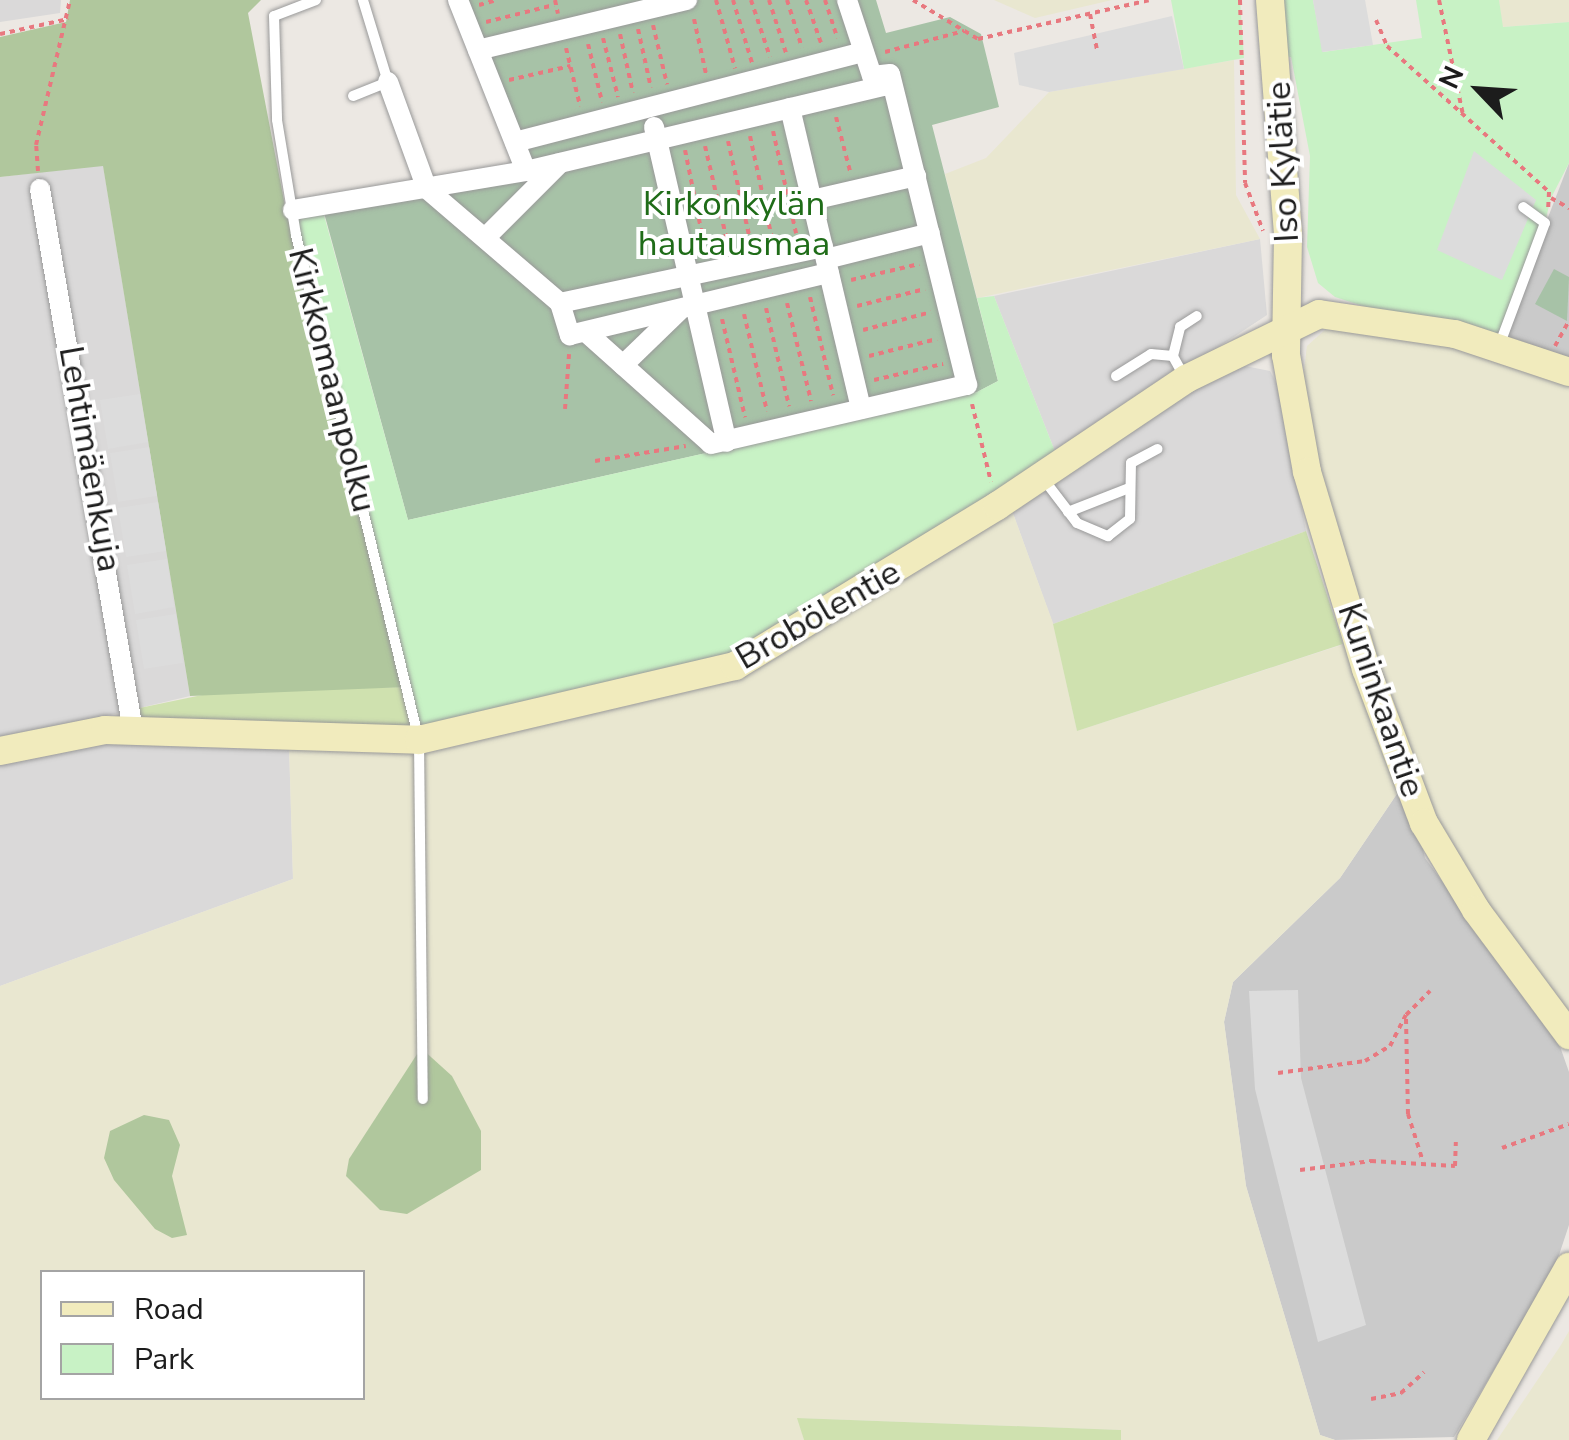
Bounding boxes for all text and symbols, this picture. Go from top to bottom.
north arrow [1429,40,1529,140]
text: N [1430,60,1473,95]
street label: Iso Kylätie [1258,80,1308,244]
park label: Kirkonkylän hautausmaa [638,183,830,265]
street label: Kirkkomaanpolku [279,244,385,516]
street label: Lehtimäenkuja [49,343,131,575]
street label: Brobölentie [728,551,908,679]
street label: Kuninkaantie [1328,598,1434,802]
legend [40,1270,365,1400]
text: Road [134,1289,204,1330]
text: Park [134,1339,194,1380]

